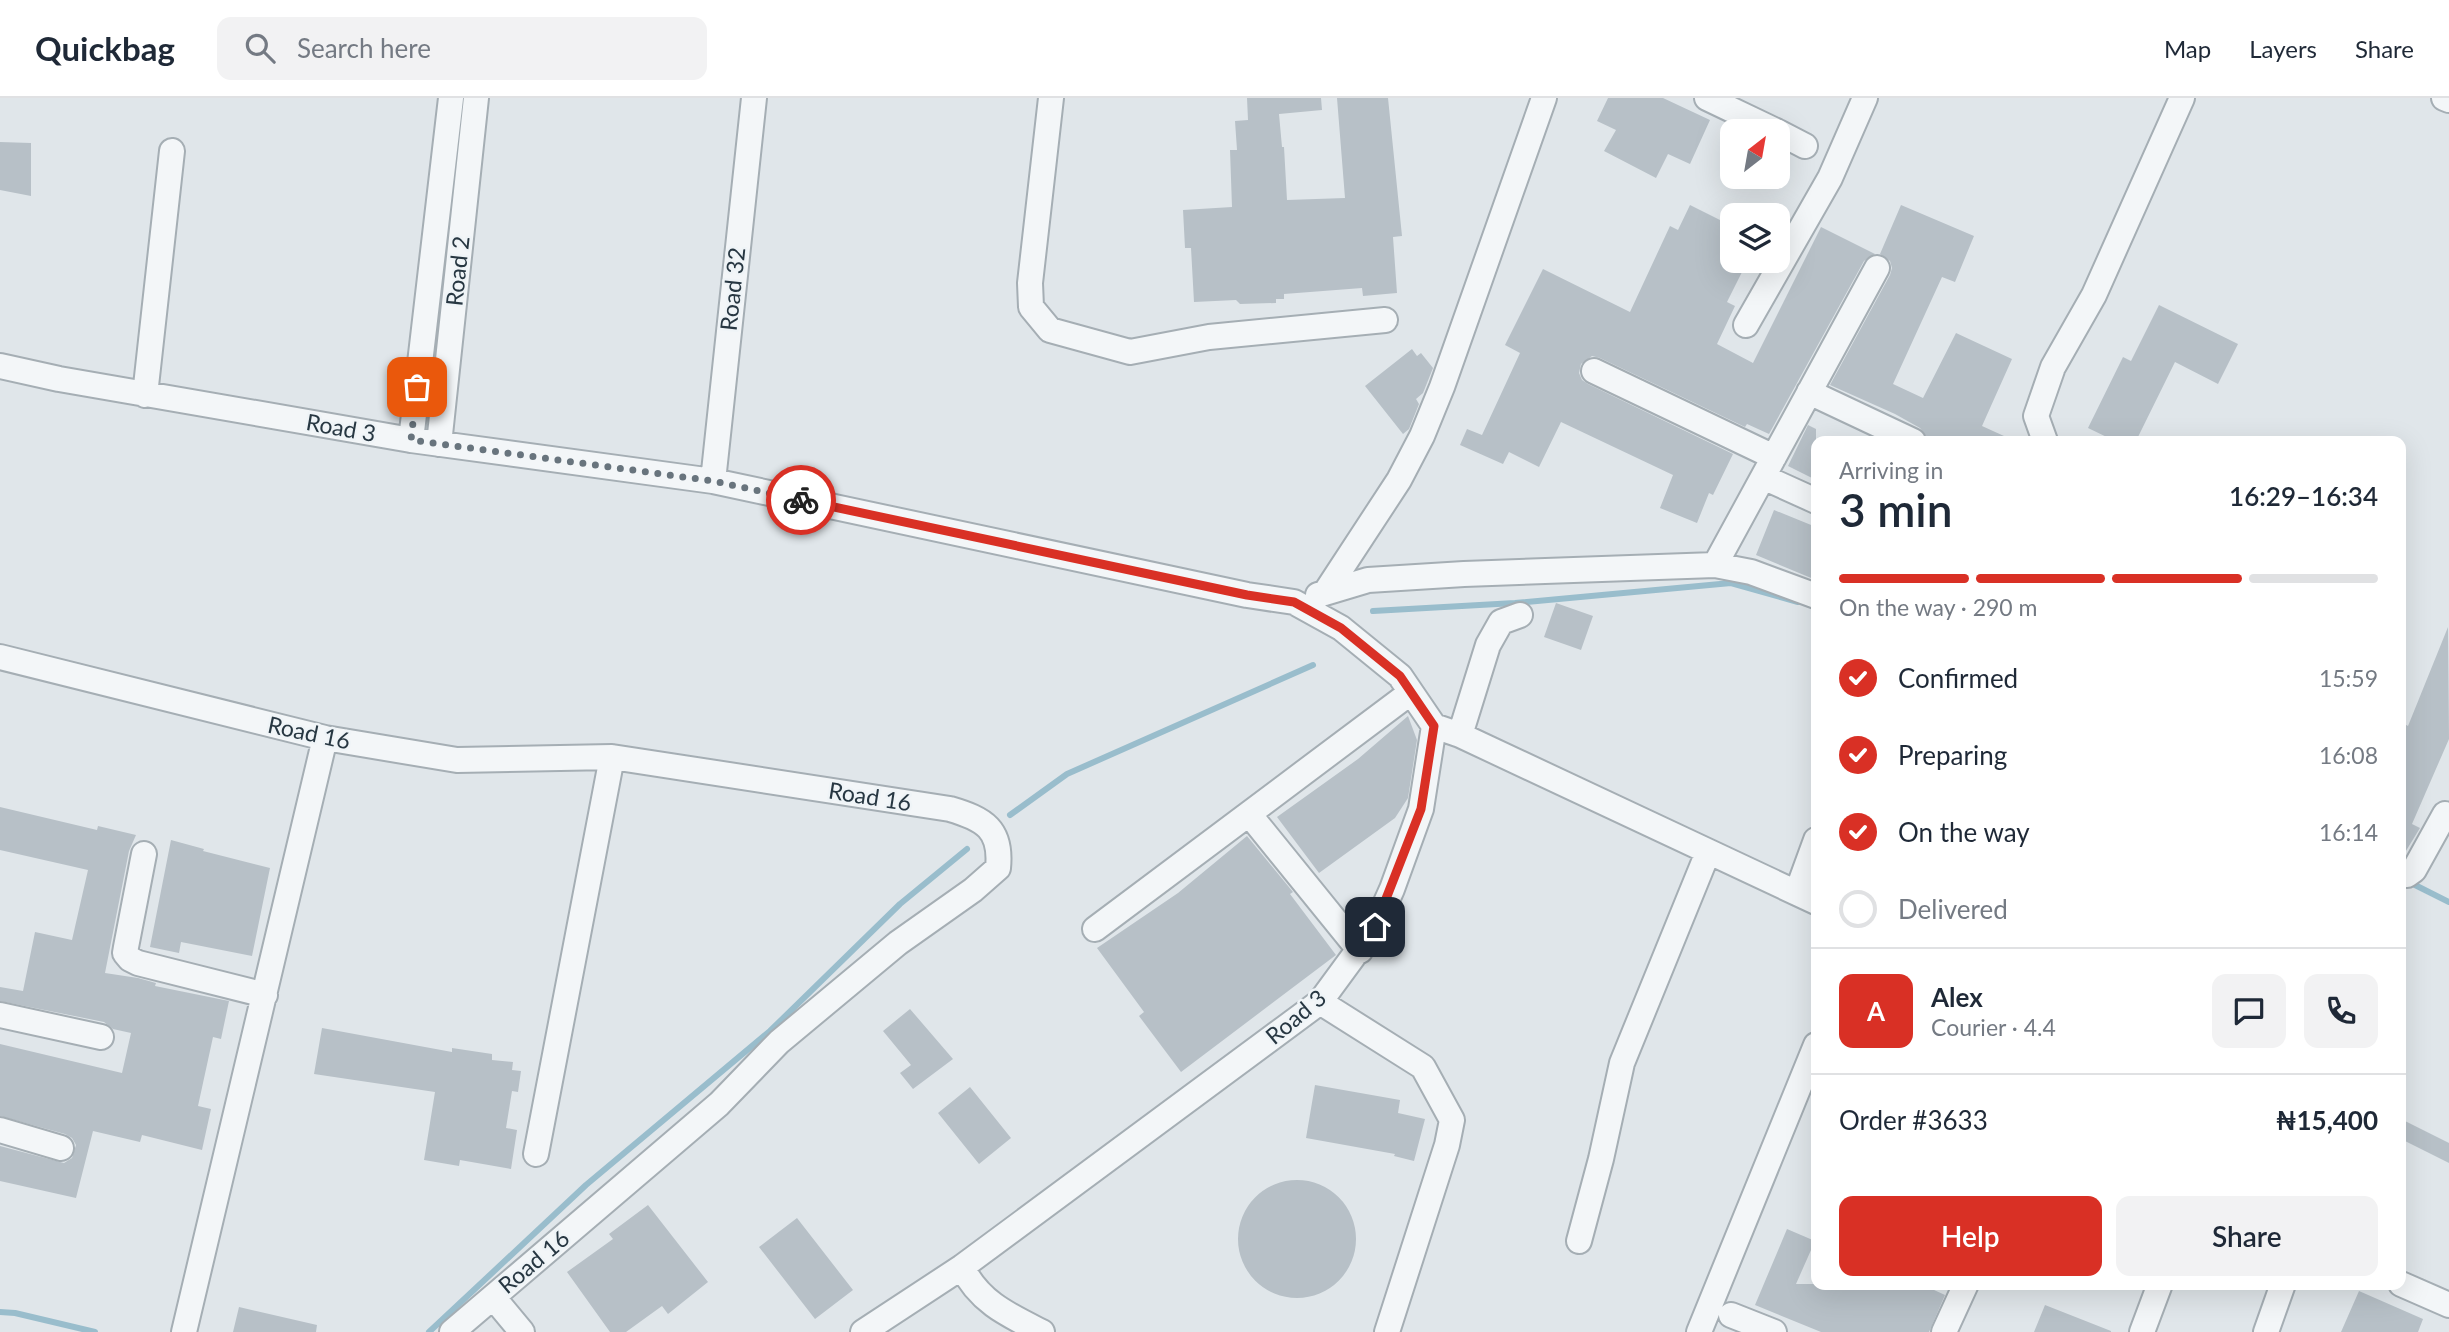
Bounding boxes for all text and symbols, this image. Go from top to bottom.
search box [217,17,707,80]
text: Quickbag [35,28,175,68]
icon: search [241,29,279,67]
text: Search here [297,32,431,64]
text: Map [2164,34,2211,63]
text: Layers [2249,34,2317,63]
text: Share [2355,34,2414,63]
north arrow [1720,119,1790,189]
map controls [1720,119,1790,273]
button: layers [1720,203,1790,273]
street label: Road 2 [439,234,475,307]
street label: Road 32 [714,246,750,332]
pin [387,357,447,417]
icon: bag [398,368,436,406]
street label: Road 3 [304,407,378,447]
text: Arriving in [1839,456,1943,484]
courier [766,465,836,535]
text: 16:29–16:34 [2229,480,2378,512]
icon: bike [782,481,820,519]
text: 3 min [1839,482,1953,537]
text: On the way · 290 m [1839,593,2038,621]
icon: check [1839,659,1877,697]
text: Confirmed [1898,662,2018,694]
text: 15:59 [2319,664,2378,692]
street label: Road 16 [265,710,353,754]
icon: check [1839,736,1877,774]
text: Preparing [1898,739,2007,771]
text: 16:08 [2319,741,2378,769]
street label: Road 16 [827,776,914,816]
icon: check [1839,813,1877,851]
text: On the way [1898,816,2030,848]
text: 16:14 [2319,818,2378,846]
text: Delivered [1898,893,2008,925]
pin [1345,897,1405,957]
icon: home [1356,908,1394,946]
button: chat [2212,974,2286,1048]
button: phone [2304,974,2378,1048]
text: Alex [1931,981,1983,1013]
street label: Road 3 [1259,983,1331,1050]
text: A [1867,995,1885,1027]
text: Courier · 4.4 [1931,1013,2056,1041]
text: Order #3633 [1839,1104,1988,1136]
text: ₦15,400 [2276,1104,2378,1136]
button: Help [1839,1196,2102,1276]
button: Share [2116,1196,2378,1276]
street label: Road 16 [492,1224,574,1299]

